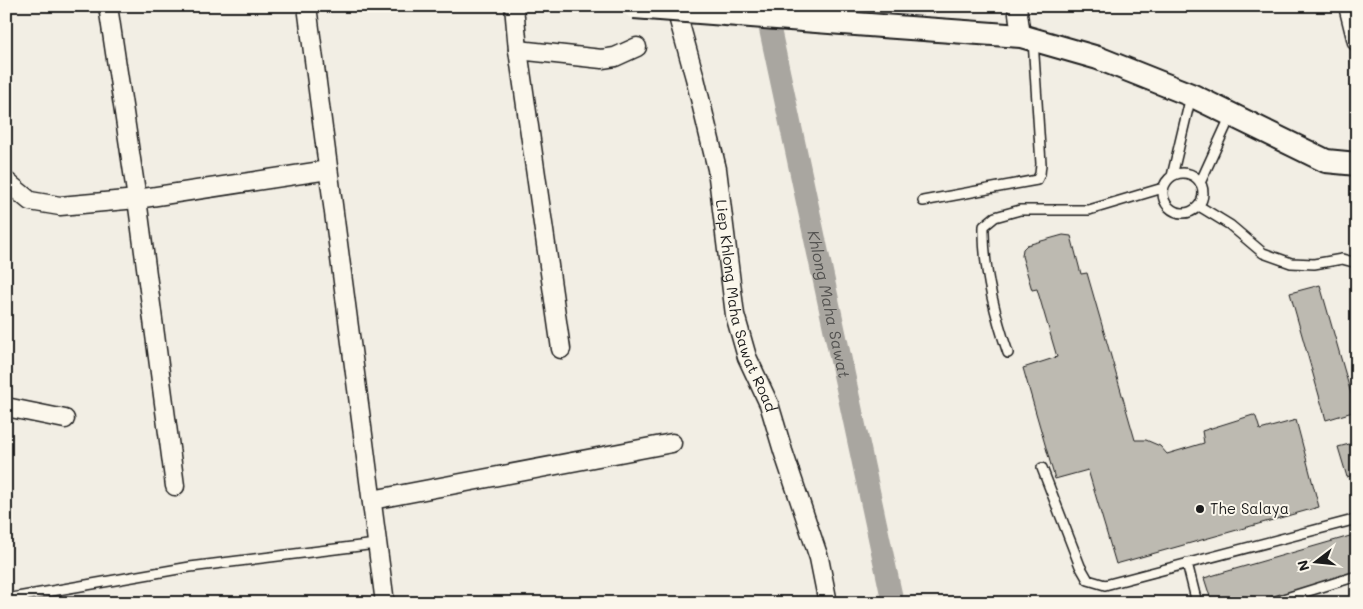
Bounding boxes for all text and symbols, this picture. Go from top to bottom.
street label: Liep Khlong Maha Sawat Road [712,198,782,414]
water label: Khlong Maha Sawat [803,228,856,380]
place label: The Salaya [1210,498,1289,518]
marker: The Salaya [1194,503,1206,515]
north arrow [1290,536,1340,586]
text: N [1292,558,1314,573]

